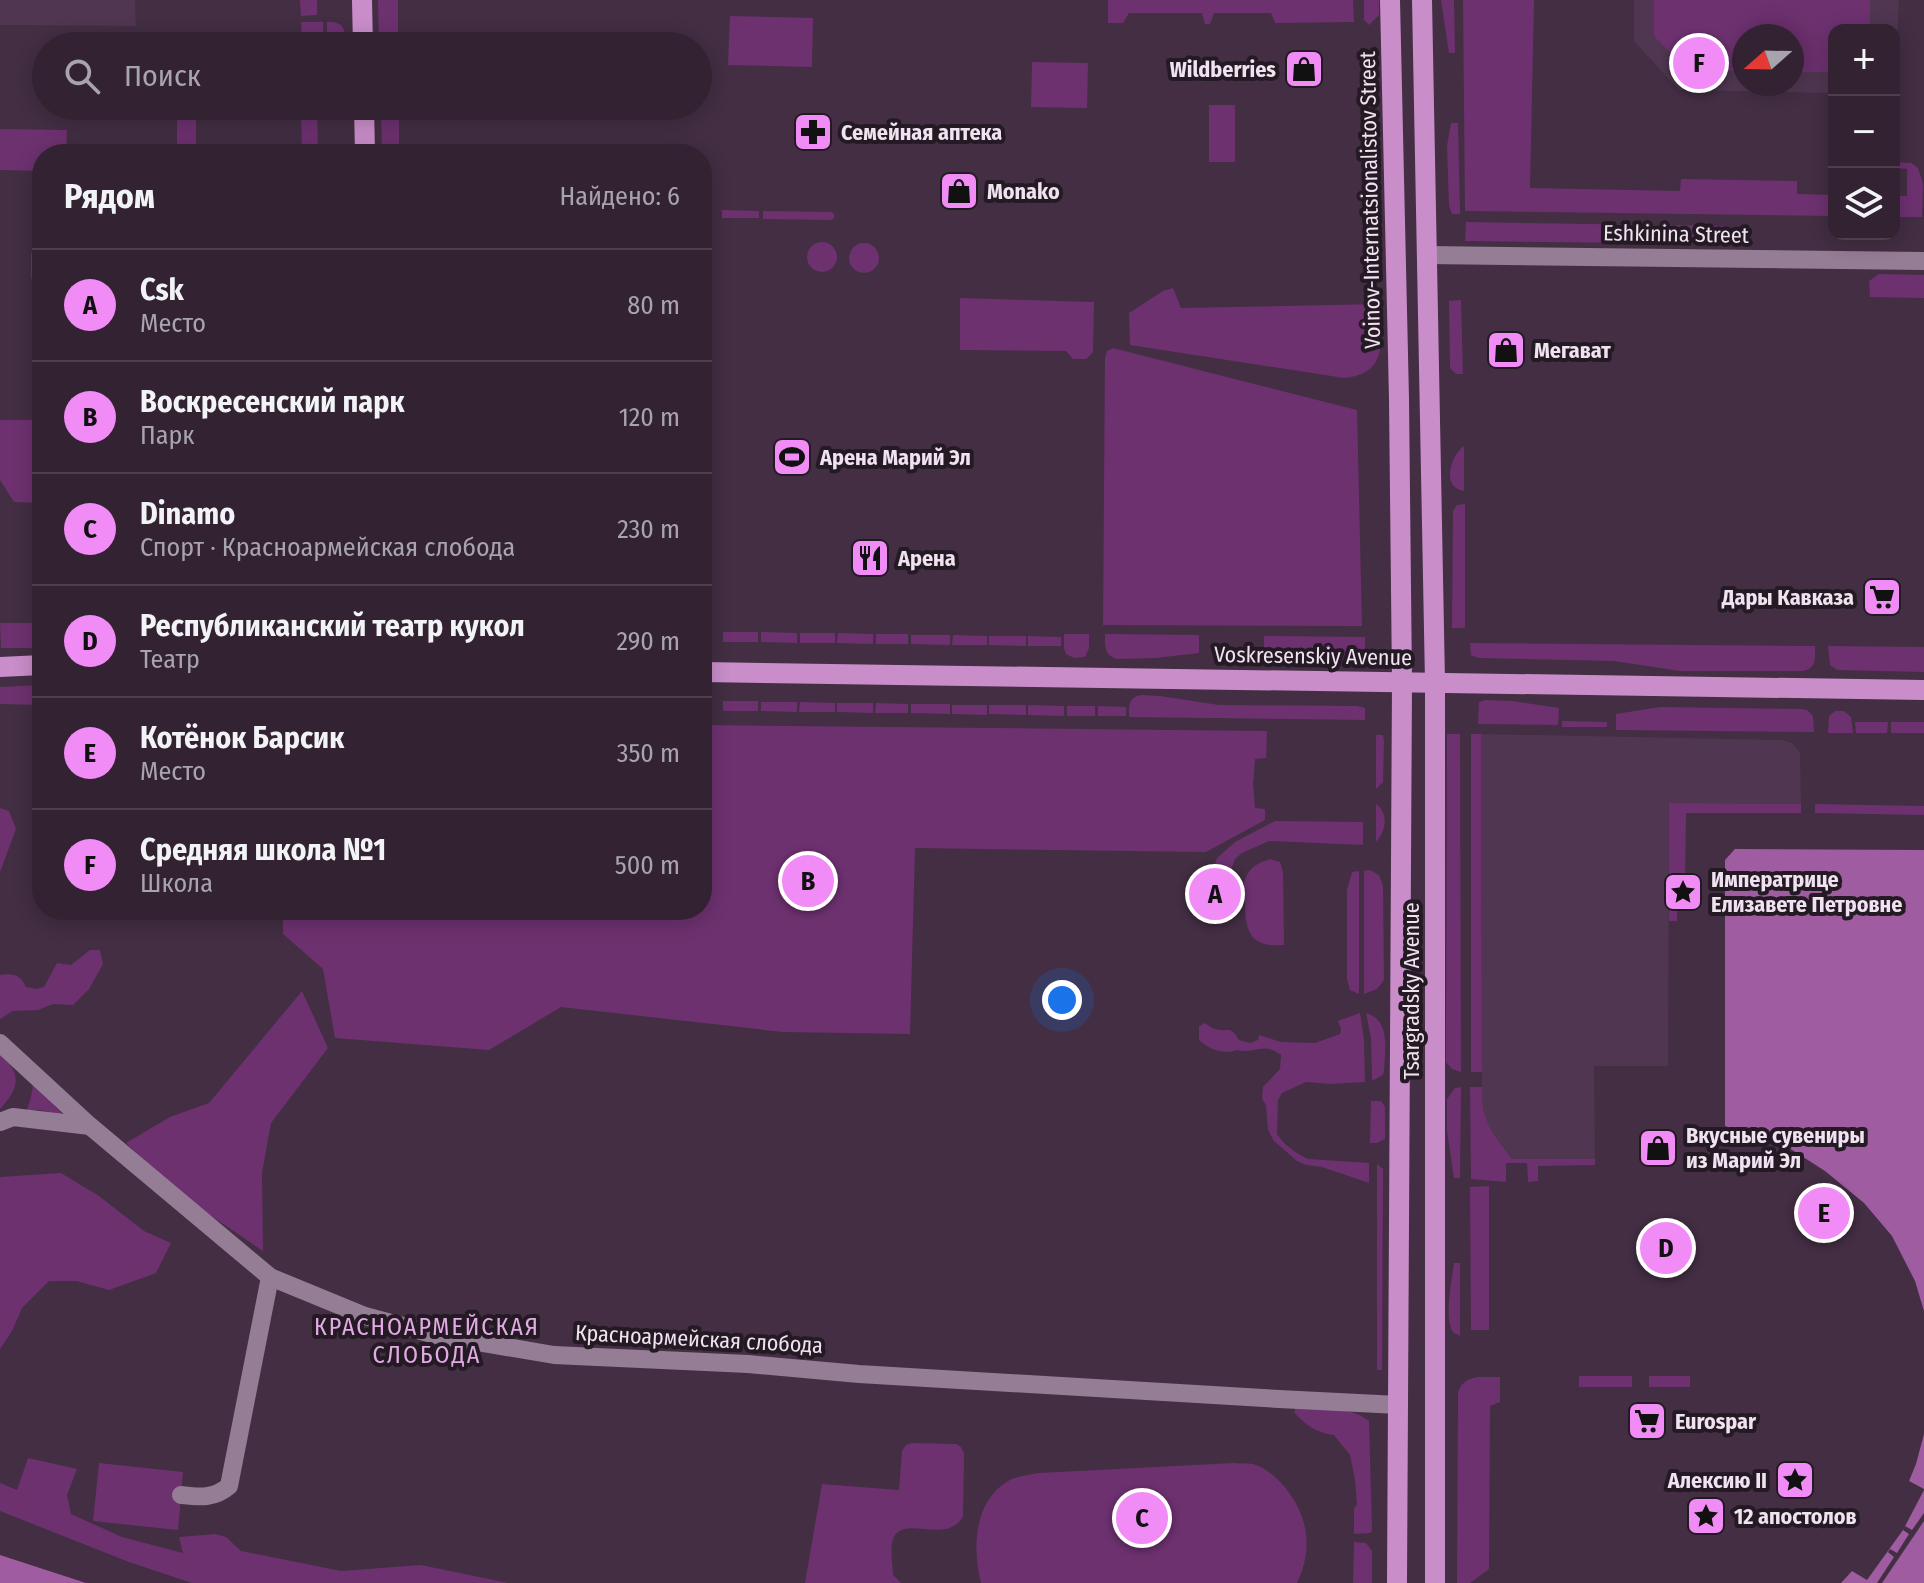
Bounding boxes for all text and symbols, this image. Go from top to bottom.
north arrow [1732,24,1804,96]
map controls [1828,24,1900,240]
button: + [1828,24,1900,96]
search box [32,32,712,120]
pin: F [1673,33,1725,93]
shop icon: Wildberries [1283,48,1325,90]
street label: Voinov-Internatsionalistov Street [1354,50,1386,349]
icon: search [60,54,104,98]
place label: Wildberries [1170,56,1276,83]
text: Поиск [124,58,201,94]
button: − [1828,96,1900,168]
pharmacy icon: Семейная аптека [792,111,834,153]
place label: Семейная аптека [841,119,1002,146]
button: layers [1828,168,1900,240]
shop icon: Monako [938,170,980,212]
text: Рядом [64,176,155,217]
place label: Monako [987,178,1060,205]
text: Найдено: 6 [560,181,680,212]
street label: Eshkinina Street [1603,219,1750,249]
text: Csk [140,272,184,308]
text: A [83,290,97,321]
text: 80 m [627,290,680,321]
text: Место [140,308,206,339]
shop icon: Мегават [1485,329,1527,371]
place label: Мегават [1534,337,1611,364]
text: Воскресенский парк [140,384,405,420]
text: B [83,402,97,433]
text: 120 m [619,402,680,433]
text: Парк [140,420,194,451]
sports icon: Арена Марий Эл [771,436,813,478]
place label: Арена Марий Эл [819,444,971,471]
text: Dinamo [140,496,235,532]
text: C [83,514,97,545]
text: 230 m [617,514,680,545]
text: Спорт · Красноармейская слобода [140,532,515,563]
restaurant icon: Арена [849,537,891,579]
place label: Арена [897,545,956,572]
supermarket icon: Дары Кавказа [1861,576,1903,618]
place label: Дары Кавказа [1721,584,1854,611]
text: Республиканский театр кукол [140,608,525,644]
text: D [82,626,98,657]
text: 290 m [616,626,680,657]
street label: Voskresenskiy Avenue [1214,641,1412,671]
text: Театр [140,644,200,675]
text: Котёнок Барсик [140,720,344,756]
text: E [84,738,96,769]
text: 350 m [617,738,680,769]
text: Место [140,756,206,787]
text: Средняя школа №1 [140,832,386,868]
text: F [84,850,96,881]
text: 500 m [615,850,680,881]
pin: B [782,851,834,911]
pin: A [1189,864,1241,924]
place label: Императрице Елизавете Петровне [1711,866,1902,918]
text: Школа [140,868,213,899]
place icon: Императрице Елизавете Петровне [1662,871,1704,913]
street label: Tsargradsky Avenue [1398,902,1425,1080]
your location [1042,980,1082,1020]
place label: Вкусные сувениры из Марий Эл [1686,1122,1865,1174]
shop icon: Вкусные сувениры из Марий Эл [1637,1127,1679,1169]
pin: E [1798,1183,1850,1243]
pin: D [1640,1218,1692,1278]
district label: КРАСНОАРМЕЙСКАЯ СЛОБОДА [314,1313,540,1369]
street label: Красноармейская слобода [574,1319,824,1359]
supermarket icon: Eurospar [1626,1400,1668,1442]
place label: Eurospar [1675,1408,1757,1435]
place icon: Алексию II [1774,1459,1816,1501]
place label: Алексию II [1667,1467,1767,1494]
pin: C [1116,1488,1168,1548]
place icon: 12 апостолов [1685,1495,1727,1537]
place label: 12 апостолов [1734,1503,1857,1530]

